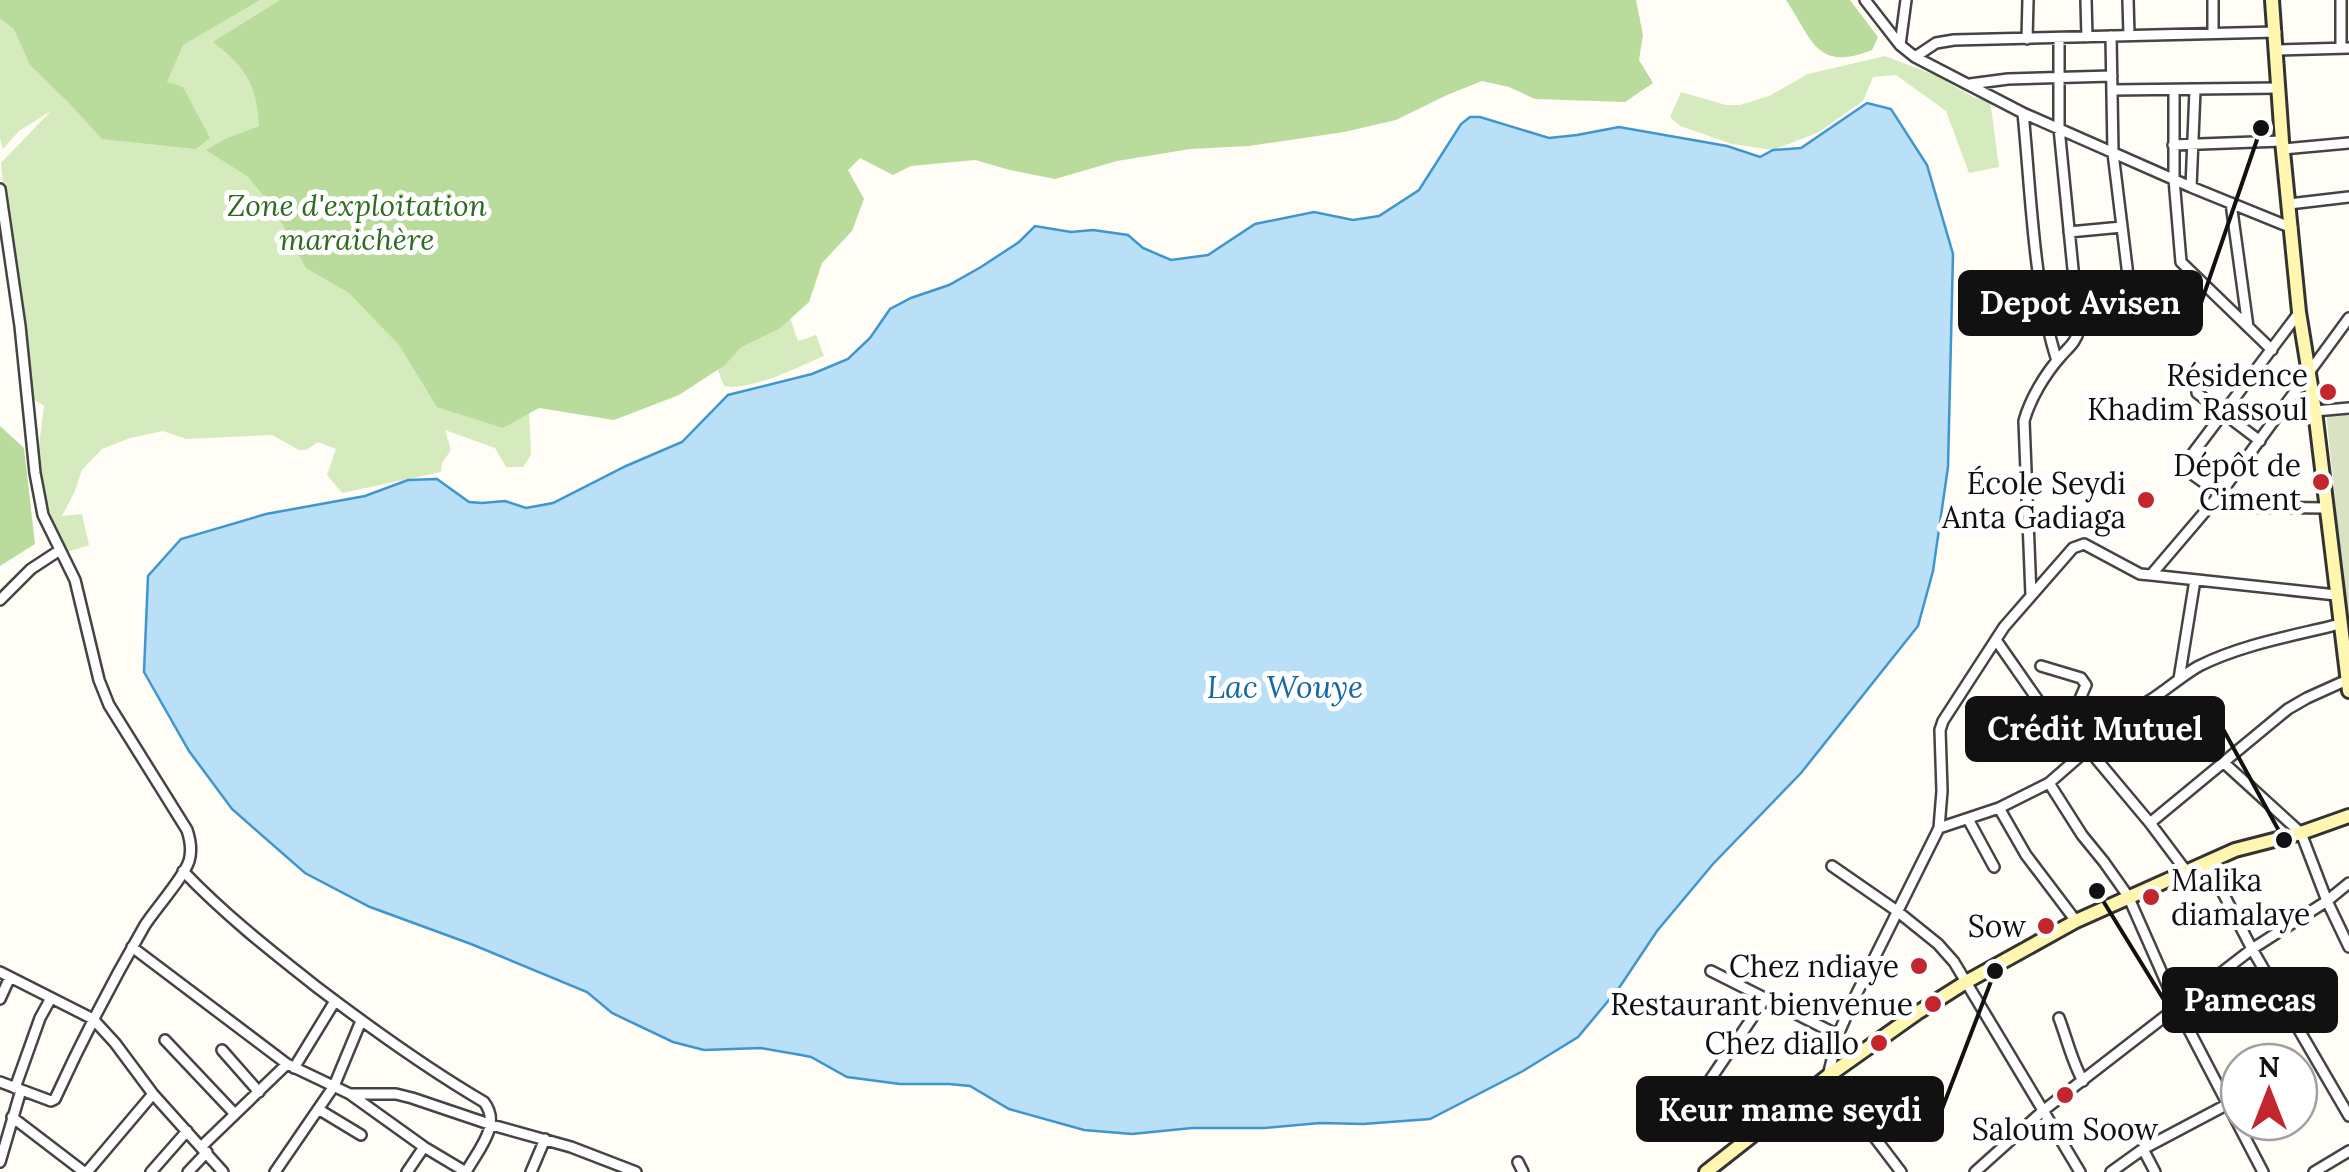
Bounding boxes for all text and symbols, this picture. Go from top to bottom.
park label: Zone d'exploitation maraichère [227,186,488,258]
callout: Depot Avisen [1960,272,2201,334]
text: Depot Avisen [1979,282,2181,323]
place label: Résidence Khadim Rassoul [2087,356,2308,428]
marker: Résidence Khadim Rassoul [2317,381,2339,403]
place label: Dépôt de Ciment [2173,446,2301,518]
place label: École Seydi Anta Gadiaga [1941,464,2126,537]
marker: Dépôt de Ciment [2310,471,2332,493]
marker: École Seydi Anta Gadiaga [2135,489,2157,511]
water label: Lac Wouye [1207,666,1363,707]
callout: Crédit Mutuel [1967,698,2223,760]
text: Crédit Mutuel [1987,708,2203,749]
place label: Malika diamalaye [2171,861,2310,934]
marker: Malika diamalaye [2140,886,2162,908]
place label: Sow [1968,907,2026,945]
marker: Sow [2035,915,2057,937]
place label: Chez ndiaye [1729,947,1899,986]
marker: Chez ndiaye [1908,955,1930,977]
callout: Pamecas [2164,969,2336,1031]
text: Pamecas [2184,979,2316,1020]
place label: Restaurant bienvenue [1610,985,1913,1023]
marker: Restaurant bienvenue [1922,993,1944,1015]
place label: Chez diallo [1705,1024,1859,1062]
marker: Chez diallo [1868,1032,1890,1054]
north arrow [2219,1042,2319,1142]
text: N [2258,1049,2280,1085]
callout: Keur mame seydi [1638,1078,1942,1140]
marker: Saloum Soow [2054,1084,2076,1106]
text: Keur mame seydi [1658,1089,1922,1130]
place label: Saloum Soow [1972,1110,2158,1148]

